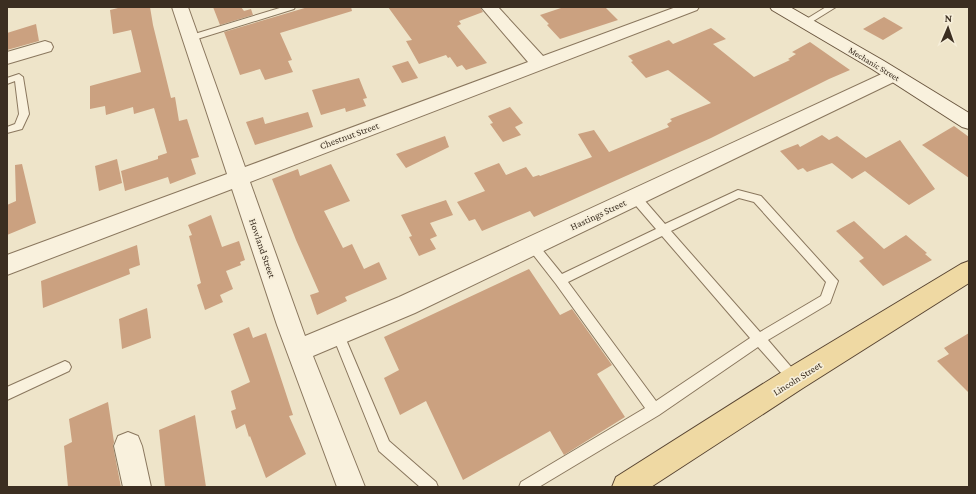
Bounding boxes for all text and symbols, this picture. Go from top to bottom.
north arrow [928,8,968,48]
text: N [944,12,953,24]
street label: Mechanic Street [847,45,902,84]
street label: Chestnut Street [318,119,381,151]
street label: Hastings Street [568,196,629,232]
street label: Howland Street [247,217,278,280]
street label: Lincoln Street [771,359,824,398]

